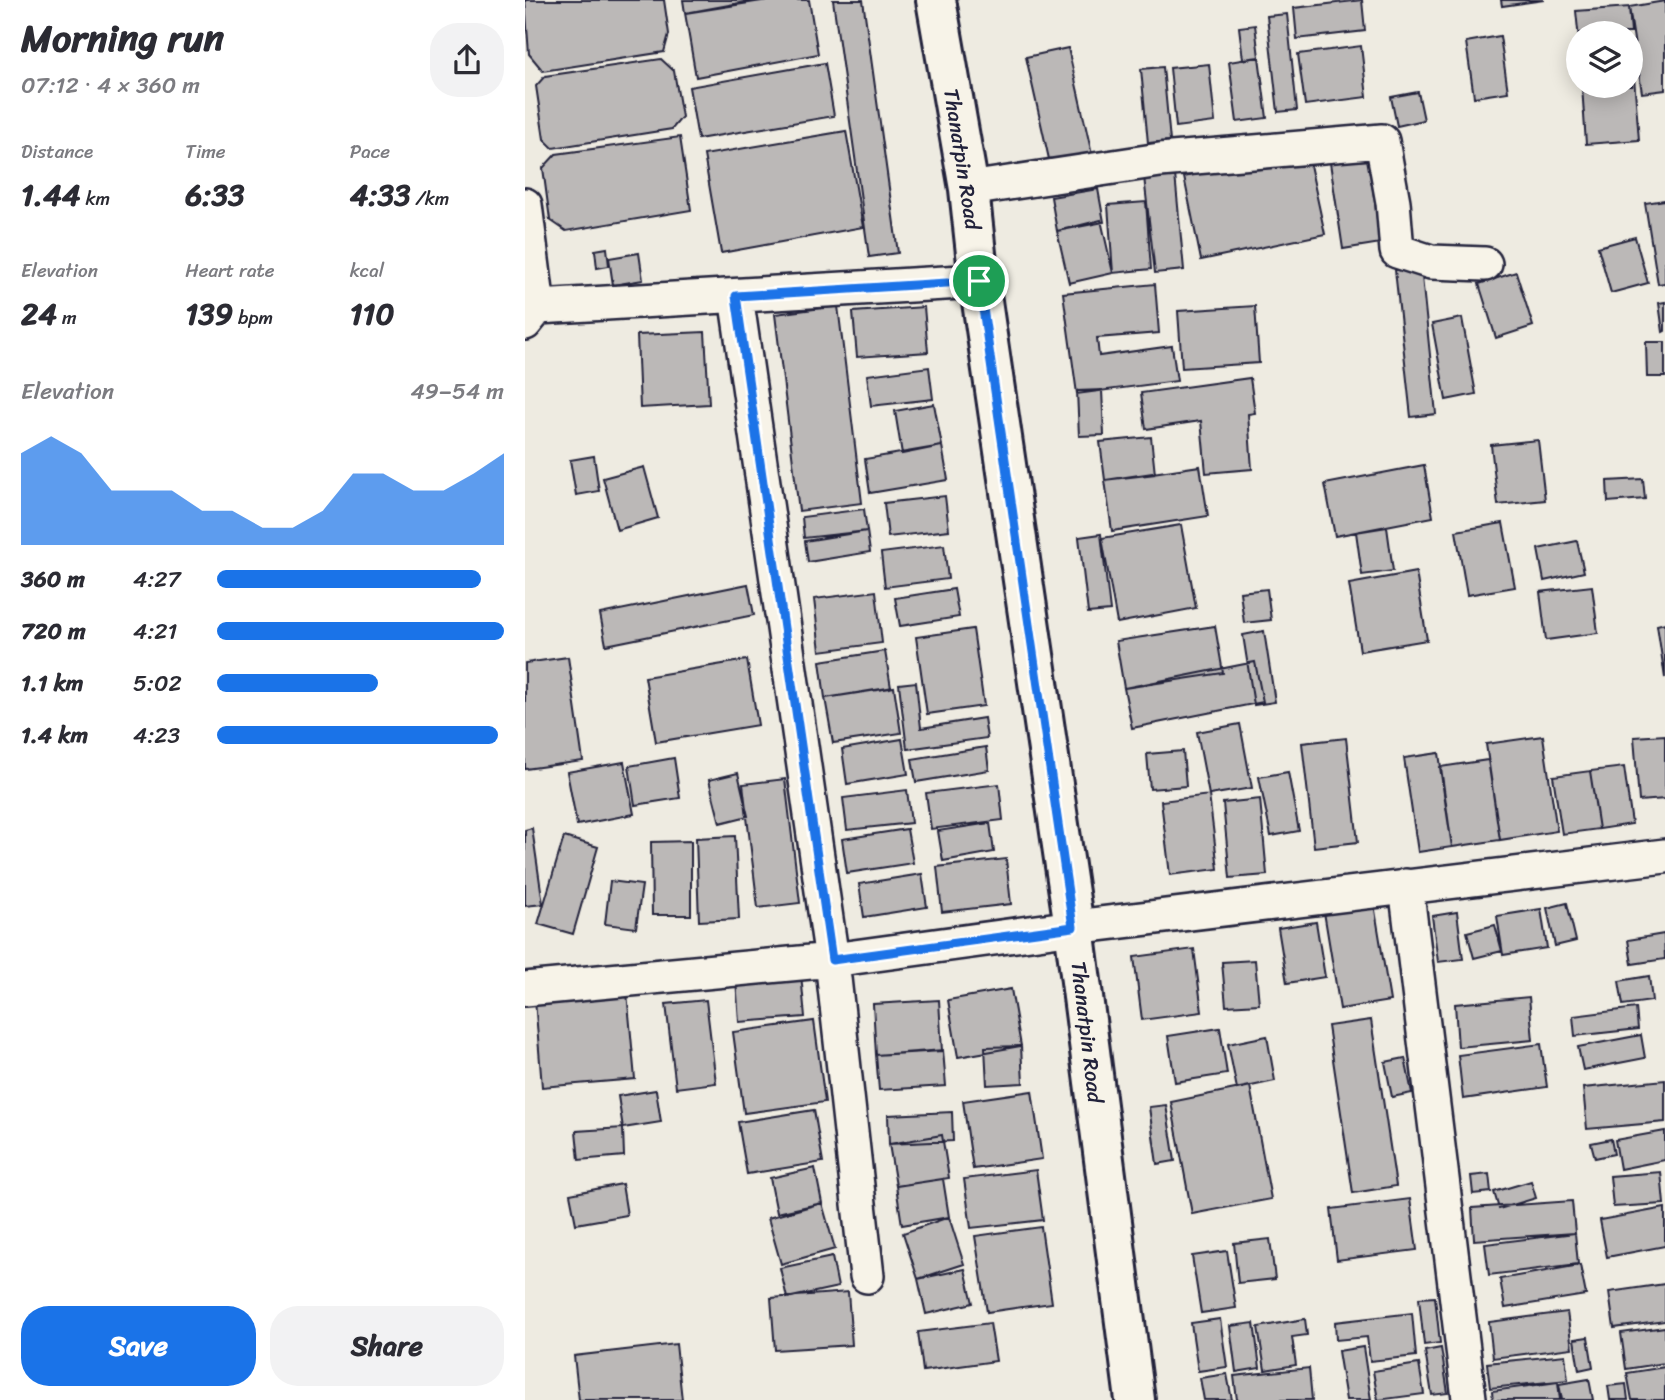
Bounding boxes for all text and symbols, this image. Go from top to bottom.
text: Morning run [21,5,224,72]
map controls [1566,21,1643,98]
button: layers [1566,21,1643,98]
button: share [430,23,504,97]
text: 07:12 · 4 × 360 m [21,65,200,106]
street label: Thanatpin Road [932,86,992,234]
text: Distance [21,135,93,168]
text: Time [185,135,226,168]
text: Pace [350,135,390,168]
text: 1.44 [21,168,80,222]
text: 6:33 [185,168,244,222]
text: 4:33 [350,168,410,222]
text: km [80,182,110,215]
text: /km [410,182,449,215]
pin [949,251,1009,311]
text: Elevation [21,254,98,287]
text: Heart rate [185,254,275,287]
text: kcal [350,254,384,287]
icon: arrive [960,262,998,300]
text: 24 [21,287,57,341]
text: 139 [185,287,233,341]
text: 110 [350,287,394,341]
text: m [57,301,77,334]
text: bpm [233,301,273,334]
text: Elevation [21,371,114,412]
text: 49–54 m [410,371,504,412]
text: 360 m [21,559,85,600]
text: 4:27 [133,559,181,600]
text: 720 m [21,611,86,652]
text: 4:21 [133,611,177,652]
text: 1.1 km [21,663,84,704]
text: 5:02 [133,663,182,704]
text: 1.4 km [21,715,88,756]
text: 4:23 [133,715,180,756]
street label: Thanatpin Road [1059,959,1115,1107]
button: Save [21,1306,256,1386]
button: Share [270,1306,504,1386]

